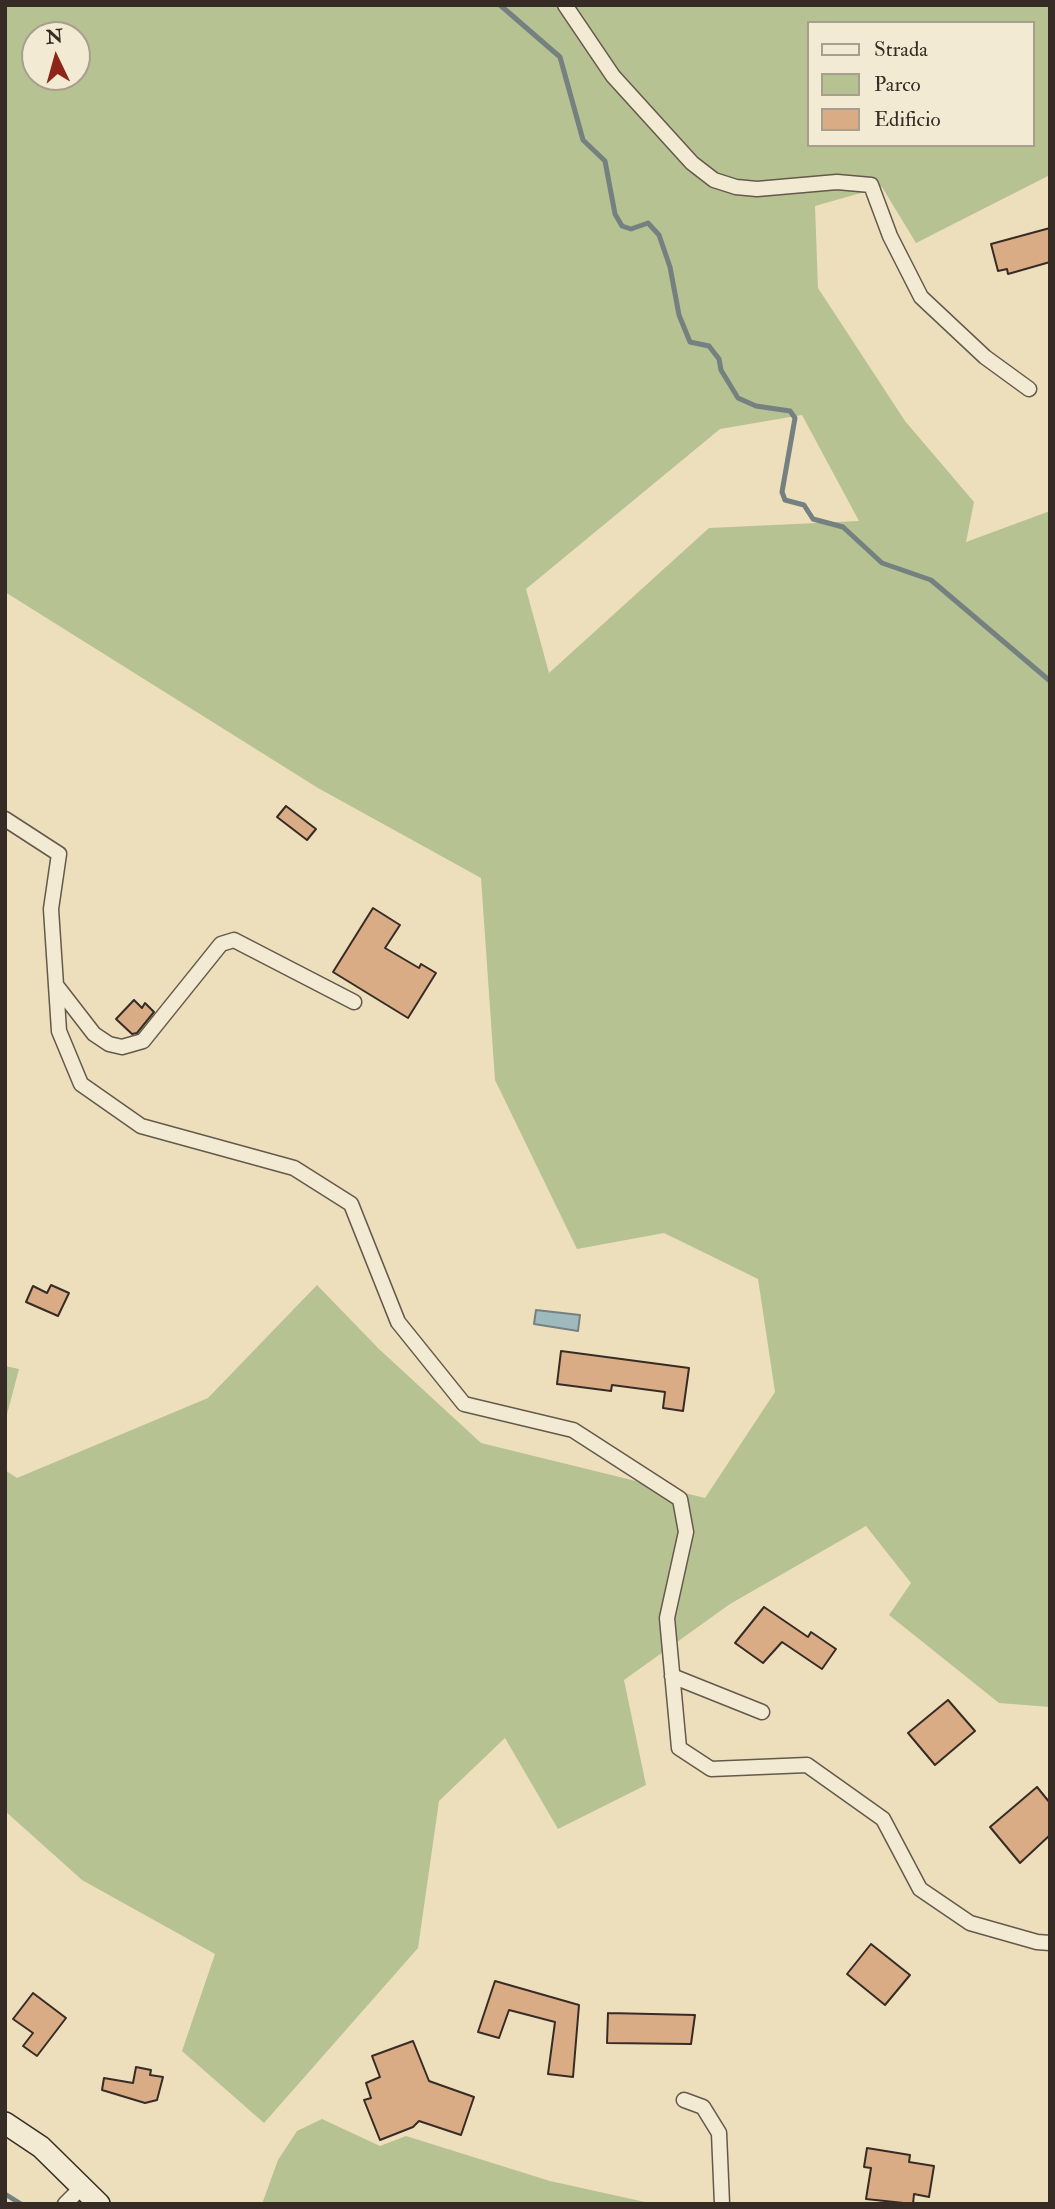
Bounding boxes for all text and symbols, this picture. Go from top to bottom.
north arrow [21,21,91,91]
legend [806,21,1034,147]
text: N [45,24,64,50]
text: Strada [874,36,928,63]
text: Parco [874,71,921,98]
text: Edificio [874,106,941,133]

